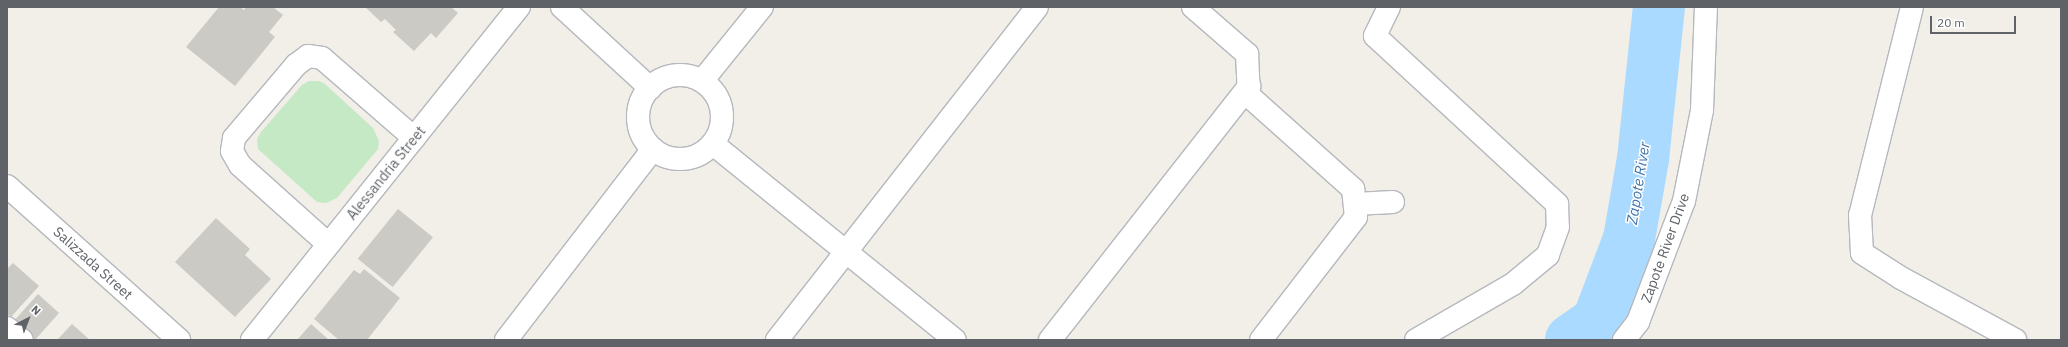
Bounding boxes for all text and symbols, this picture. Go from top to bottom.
scale bar [1932,8,2018,34]
text: 20 m [1937,15,1965,30]
street label: Alessandria Street [343,123,429,223]
water label: Zapote River [1623,141,1653,225]
street label: Zapote River Drive [1637,191,1693,305]
street label: Salizzada Street [50,223,136,303]
north arrow [8,299,48,339]
text: N [28,302,44,318]

